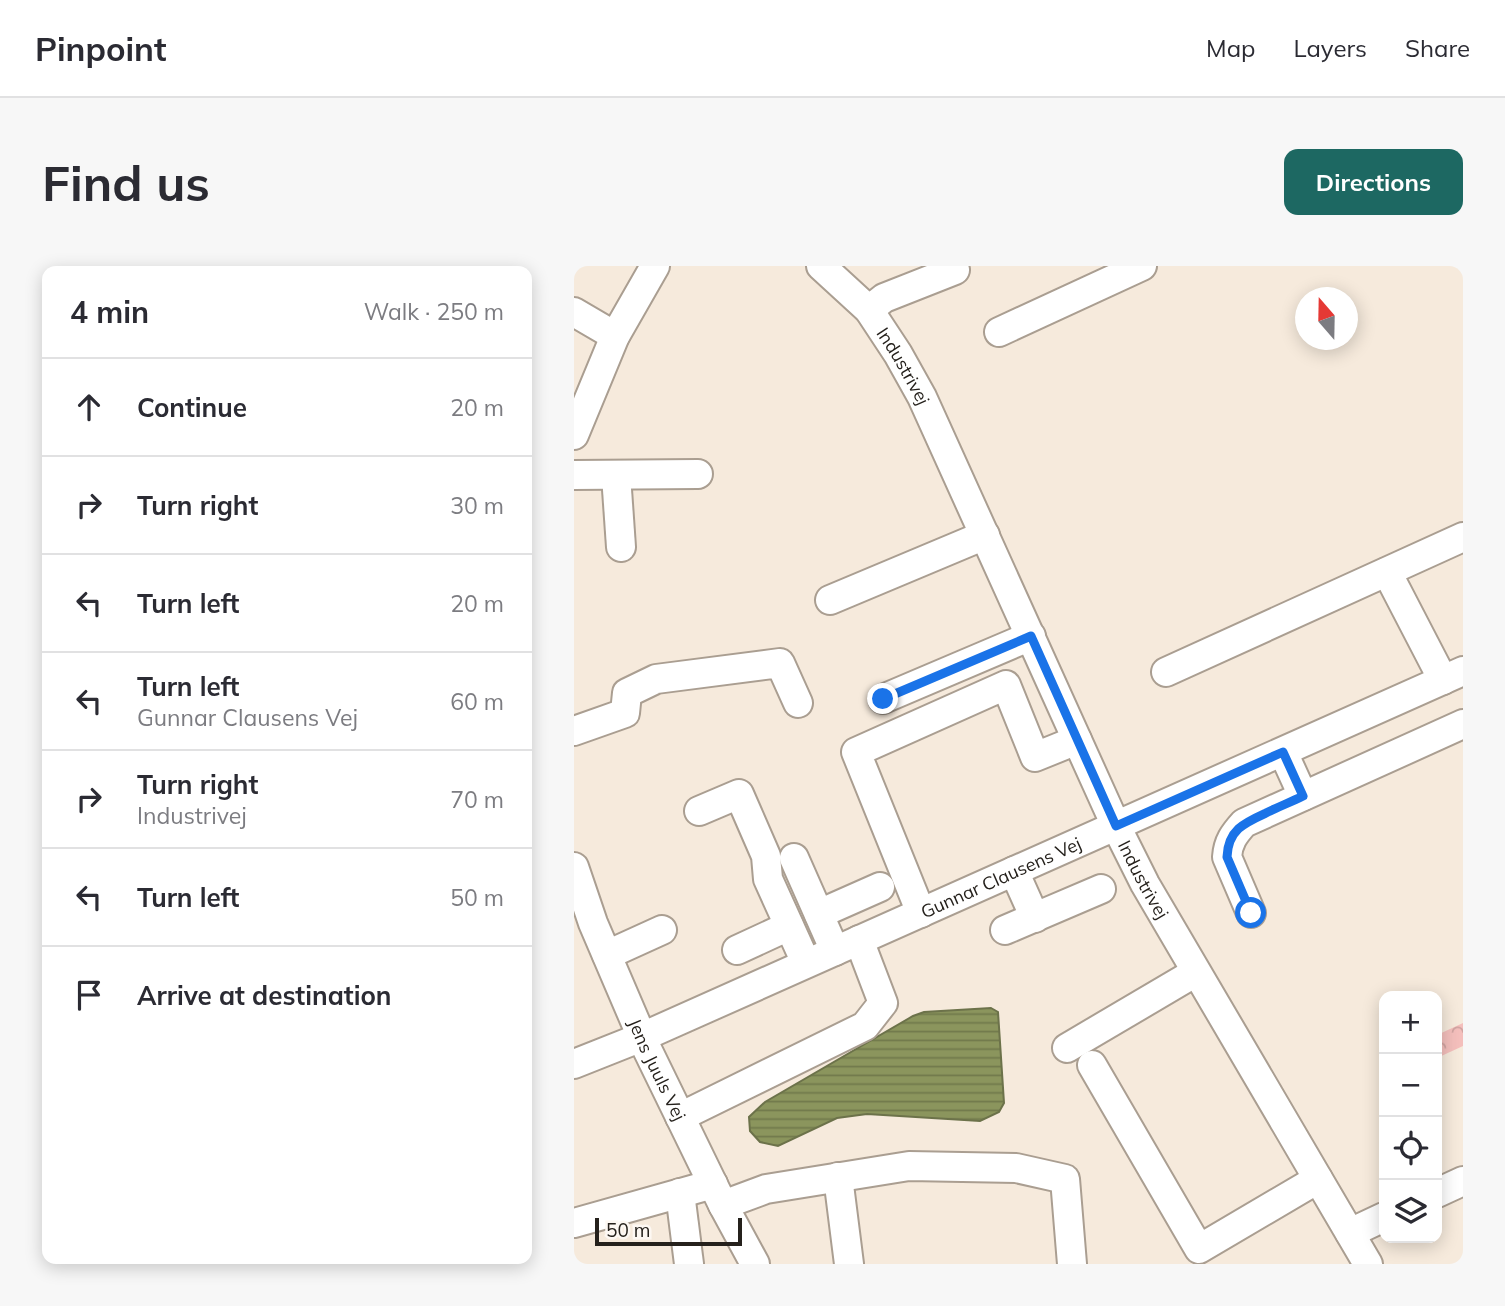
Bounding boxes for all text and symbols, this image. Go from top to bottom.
text: Pinpoint [35,28,167,69]
text: Map [1206,33,1255,63]
text: Layers [1293,33,1367,63]
text: Share [1405,33,1470,63]
button: Directions [1284,149,1463,215]
text: Find us [42,152,210,213]
north arrow [1295,287,1358,350]
text: 4 min [70,293,149,331]
text: Walk · 250 m [364,297,504,326]
street label: Industrivej [872,323,935,408]
icon: ahead [70,388,108,426]
text: Continue [137,391,247,424]
text: 20 m [450,393,504,422]
icon: right [70,486,108,524]
text: Turn right [137,489,258,522]
text: 30 m [450,491,504,520]
icon: left [70,584,108,622]
text: Turn left [137,587,239,620]
text: 20 m [450,589,504,618]
text: Turn left [137,670,239,703]
icon: left [70,682,108,720]
route end [867,683,898,714]
text: 60 m [450,687,504,716]
text: Gunnar Clausens Vej [137,703,358,732]
text: Turn right [137,768,258,801]
icon: right [70,780,108,818]
text: 70 m [450,785,504,814]
text: Industrivej [137,801,247,830]
street label: Gunnar Clausens Vej [917,831,1085,923]
street label: Industrivej [1113,836,1174,923]
icon: left [70,878,108,916]
text: Turn left [137,881,239,914]
text: 50 m [450,883,504,912]
route start [1235,897,1266,928]
icon: arrive [70,976,108,1014]
text: Arrive at destination [137,979,392,1012]
map controls [1379,991,1442,1243]
button: + [1379,991,1442,1054]
street label: Jens Juuls Vej [624,1015,691,1124]
button: − [1379,1054,1442,1117]
button: locate [1379,1117,1442,1180]
button: layers [1379,1180,1442,1243]
scale bar [595,1215,742,1247]
text: 50 m [606,1218,650,1242]

